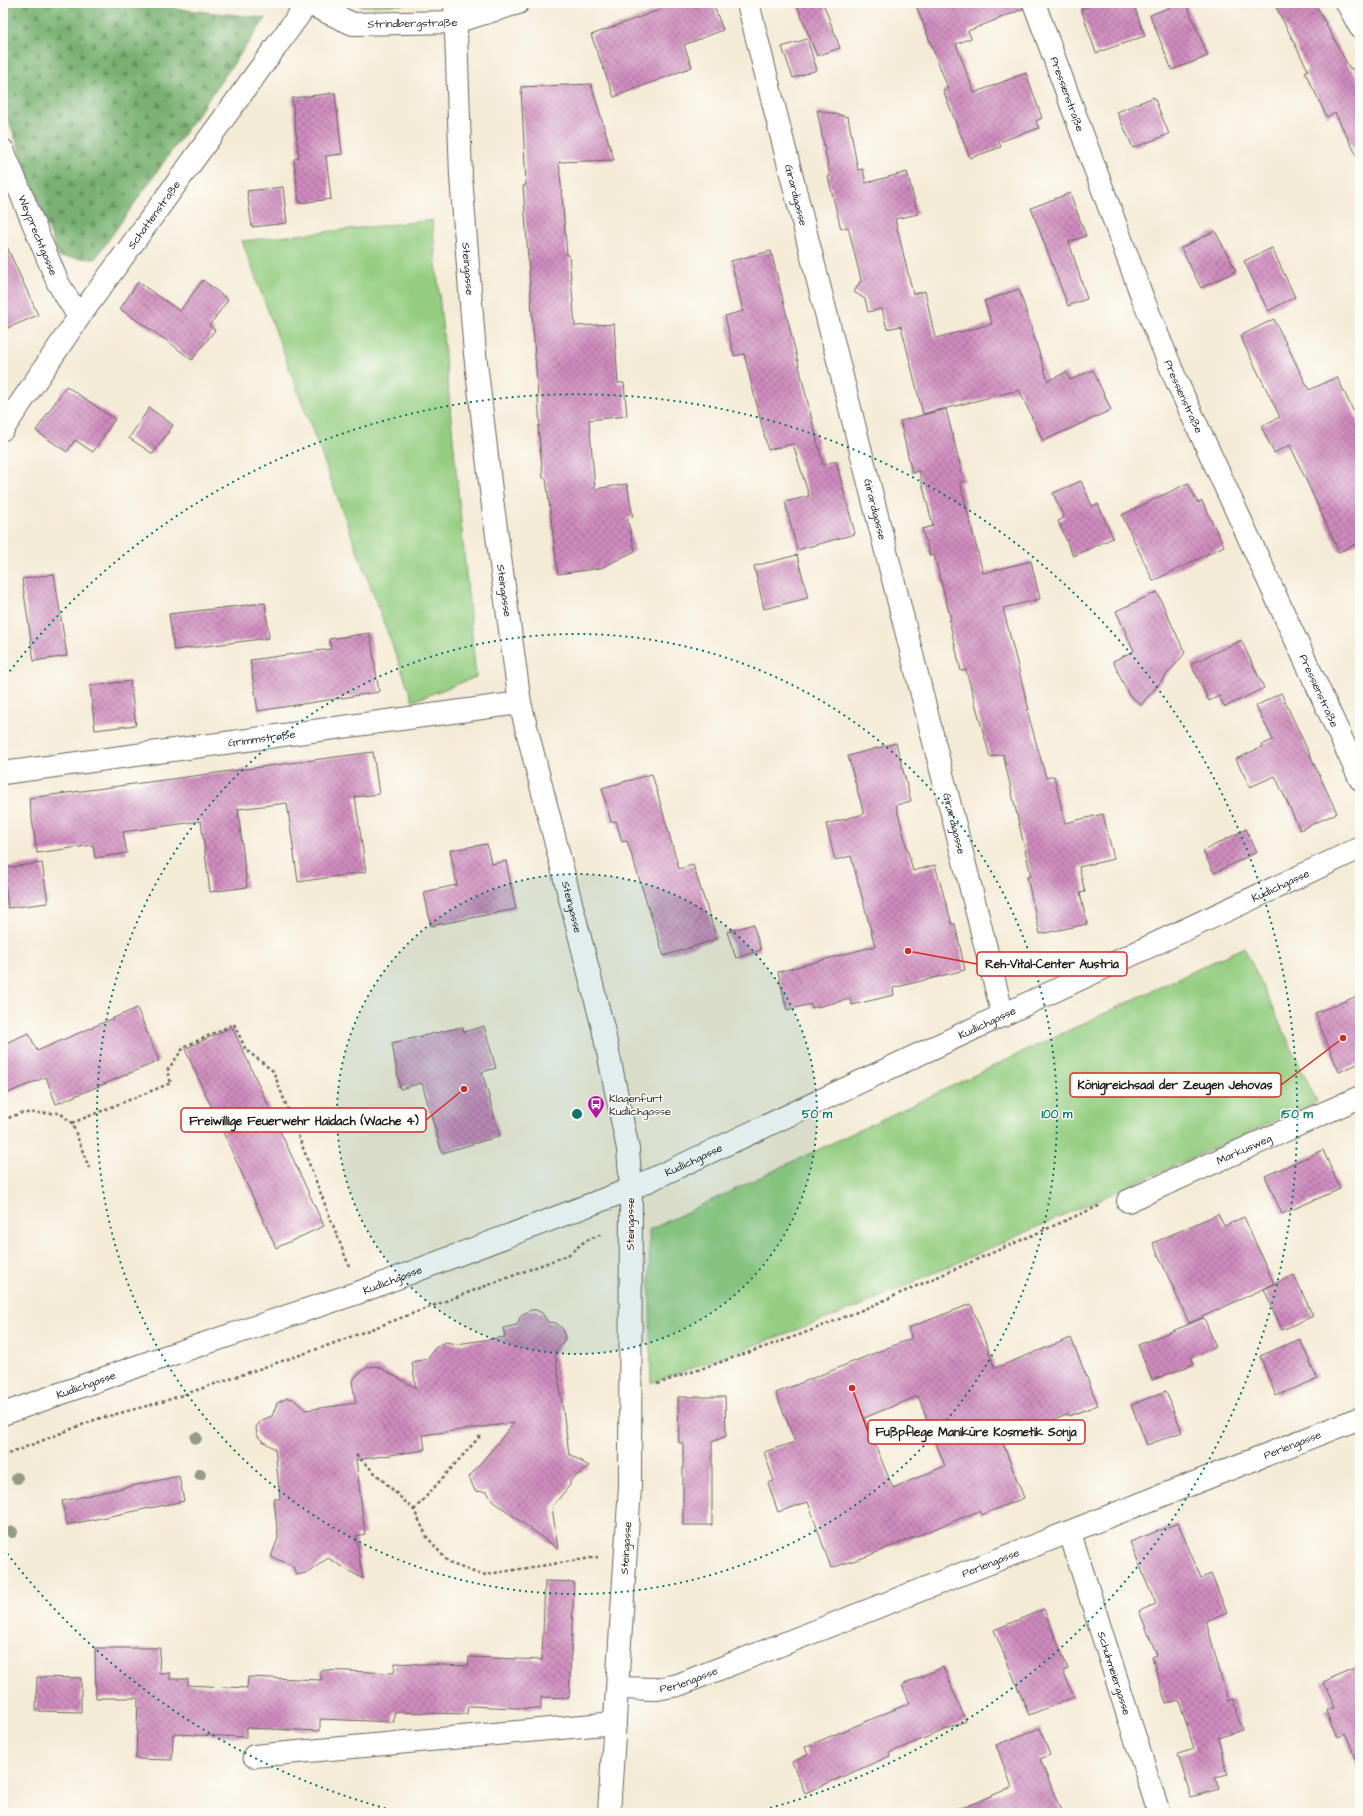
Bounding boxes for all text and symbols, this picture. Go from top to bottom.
street label: Strindbergstraße [367,14,457,31]
street label: Pressienstraße [1047,55,1088,134]
street label: Girardigasse [781,163,811,227]
street label: Schattenstraße [124,177,183,252]
street label: Weyprechtgasse [15,193,61,278]
street label: Steingasse [459,242,478,296]
street label: Pressienstraße [1161,358,1207,435]
street label: Girardigasse [861,477,890,541]
street label: Steingasse [494,563,516,618]
street label: Pressienstraße [1296,652,1343,730]
street label: Grimmstraße [227,726,296,750]
street label: Girardigasse [940,791,969,856]
street label: Kudlichgasse [1249,865,1312,905]
street label: Steingasse [558,879,586,934]
callout: Reh-Vital-Center Austria [977,952,1127,976]
text: Reh-Vital-Center Austria [985,956,1120,973]
street label: Kudlichgasse [956,1003,1018,1043]
callout: Königreichsaal der Zeugen Jehovas [1070,1073,1281,1097]
text: Königreichsaal der Zeugen Jehovas [1078,1077,1272,1096]
place label: Klagenfurt Kudlichgasse [609,1091,671,1120]
bus stop icon: Klagenfurt Kudlichgasse [586,1094,606,1119]
text: 50 m [802,1106,833,1123]
text: 100 m [1042,1106,1073,1123]
text: 150 m [1281,1106,1314,1123]
centre of rings [570,1107,584,1121]
callout: Freiwillige Feuerwehr Haidach (Wache 4) [181,1108,426,1132]
text: Freiwillige Feuerwehr Haidach (Wache 4) [189,1113,419,1132]
street label: Markusweg [1214,1130,1275,1168]
street label: Kudlichgasse [662,1140,725,1180]
street label: Steingasse [623,1198,639,1250]
street label: Kudlichgasse [361,1262,424,1298]
street label: Kudlichgasse [54,1367,118,1402]
callout: Fußpflege Maniküre Kosmetik Sonja [868,1420,1085,1444]
text: Fußpflege Maniküre Kosmetik Sonja [875,1424,1078,1443]
street label: Perlengasse [1261,1427,1323,1463]
street label: Steingasse [617,1521,636,1575]
street label: Perlengasse [960,1545,1021,1581]
street label: Schuhmeiergasse [1094,1629,1135,1717]
street label: Perlengasse [658,1663,720,1696]

